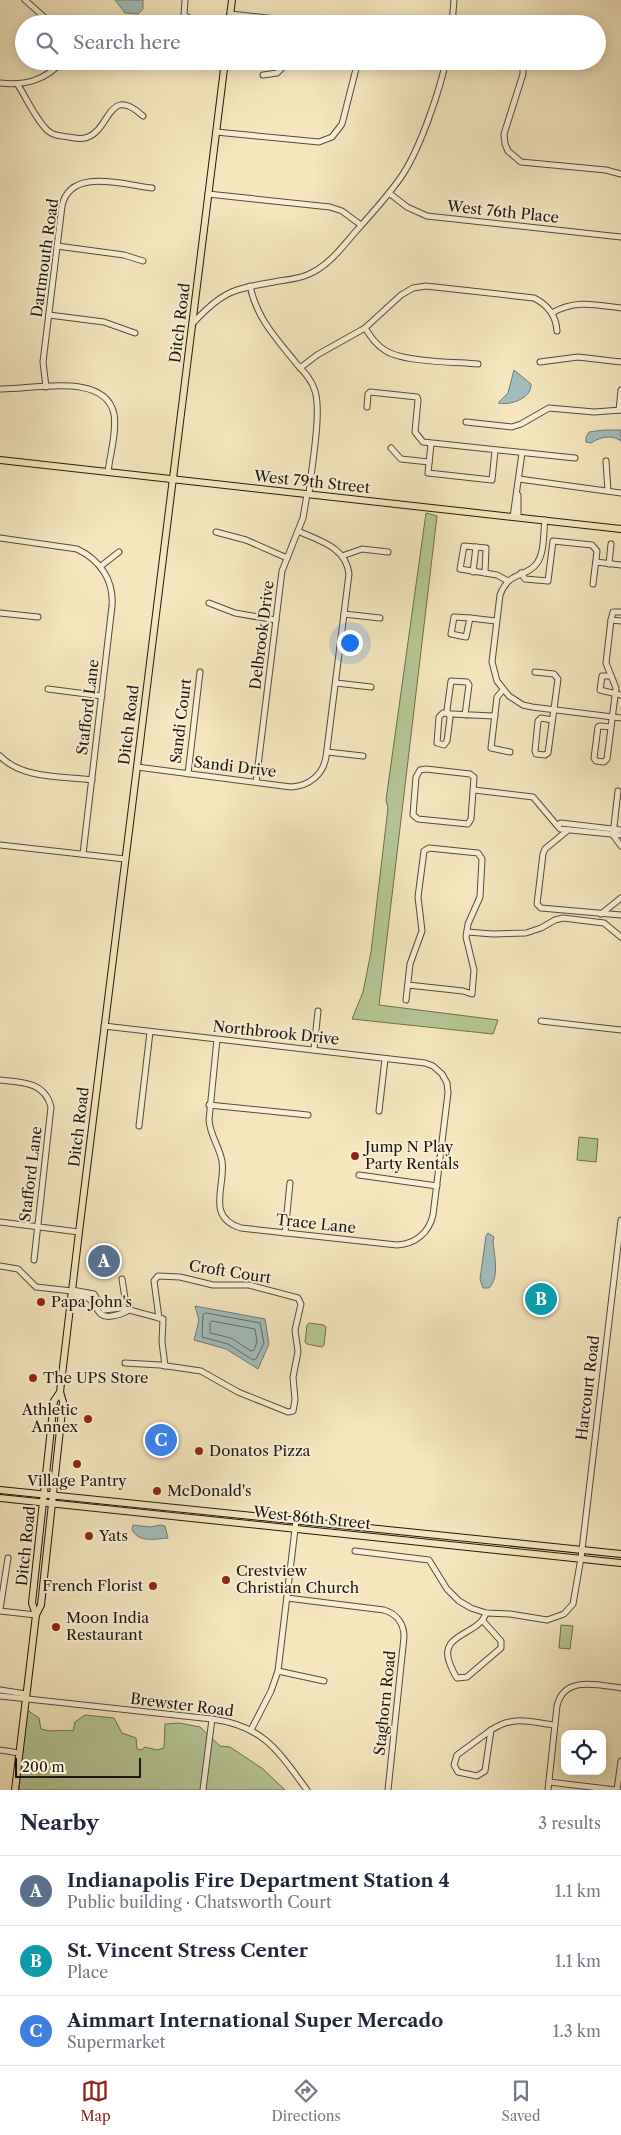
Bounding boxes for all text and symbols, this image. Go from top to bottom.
search box [15,15,606,70]
icon: search [33,29,61,57]
text: Search here [73,31,181,54]
street label: West 76th Place [445,196,560,227]
street label: Dartmouth Road [27,197,62,319]
street label: Ditch Road [165,282,194,364]
street label: West 79th Street [252,466,372,497]
street label: Delbrook Drive [245,579,278,691]
your location [337,630,363,656]
street label: Stafford Lane [72,658,103,756]
street label: Sandi Court [166,677,195,765]
street label: Ditch Road [114,684,143,766]
street label: Sandi Drive [193,752,277,781]
street label: Northbrook Drive [212,1016,340,1049]
street label: Ditch Road [64,1086,93,1168]
street label: Stafford Lane [15,1125,46,1223]
place label: Jump N Play Party Rentals [363,1137,459,1173]
marker: Jump N Play Party Rentals [349,1150,361,1162]
street label: Trace Lane [275,1210,357,1237]
pin: A [88,1242,120,1280]
street label: Croft Court [188,1256,273,1287]
pin: B [525,1280,557,1318]
place label: Papa John's [51,1292,132,1311]
marker: Papa John's [35,1296,47,1308]
street label: Harcourt Road [572,1334,603,1442]
place label: The UPS Store [43,1368,149,1387]
marker: The UPS Store [27,1372,39,1384]
place label: Athletic Annex [21,1400,78,1436]
marker: Athletic Annex [82,1413,94,1425]
pin: C [145,1421,177,1459]
place label: Donatos Pizza [209,1441,311,1460]
marker: Donatos Pizza [193,1445,205,1457]
marker: Village Pantry [71,1458,83,1470]
place label: Village Pantry [26,1471,127,1490]
place label: McDonald's [167,1481,252,1500]
marker: McDonald's [151,1485,163,1497]
street label: West 86th Street [251,1502,372,1533]
street label: Ditch Road [12,1505,39,1587]
place label: Yats [98,1526,128,1545]
marker: Yats [83,1530,95,1542]
place label: Crestview Christian Church [236,1561,360,1597]
marker: Crestview Christian Church [220,1574,232,1586]
place label: French Florist [42,1576,144,1595]
marker: French Florist [147,1580,159,1592]
place label: Moon India Restaurant [66,1608,149,1644]
marker: Moon India Restaurant [50,1621,62,1633]
street label: Staghorn Road [370,1649,399,1756]
street label: Brewster Road [129,1689,235,1720]
map controls [561,1730,606,1775]
button: locate [561,1730,606,1775]
scale bar [15,1755,141,1778]
text: 200 m [22,1758,65,1776]
text: Nearby [20,1810,99,1835]
text: 3 results [538,1813,601,1833]
text: Indianapolis Fire Department Station 4 [67,1869,450,1892]
text: A [30,1881,42,1901]
text: 1.1 km [555,1881,601,1901]
text: Public building · Chatsworth Court [67,1892,332,1912]
text: St. Vincent Stress Center [67,1939,308,1962]
text: B [30,1951,42,1971]
text: 1.1 km [555,1951,601,1971]
text: Place [67,1962,108,1982]
text: Aimmart International Super Mercado [67,2009,443,2032]
text: C [30,2021,42,2041]
text: 1.3 km [553,2021,601,2041]
text: Supermarket [67,2032,165,2052]
tab: Map [80,2077,111,2125]
tab: Directions [271,2077,341,2125]
tab: Saved [502,2077,540,2125]

